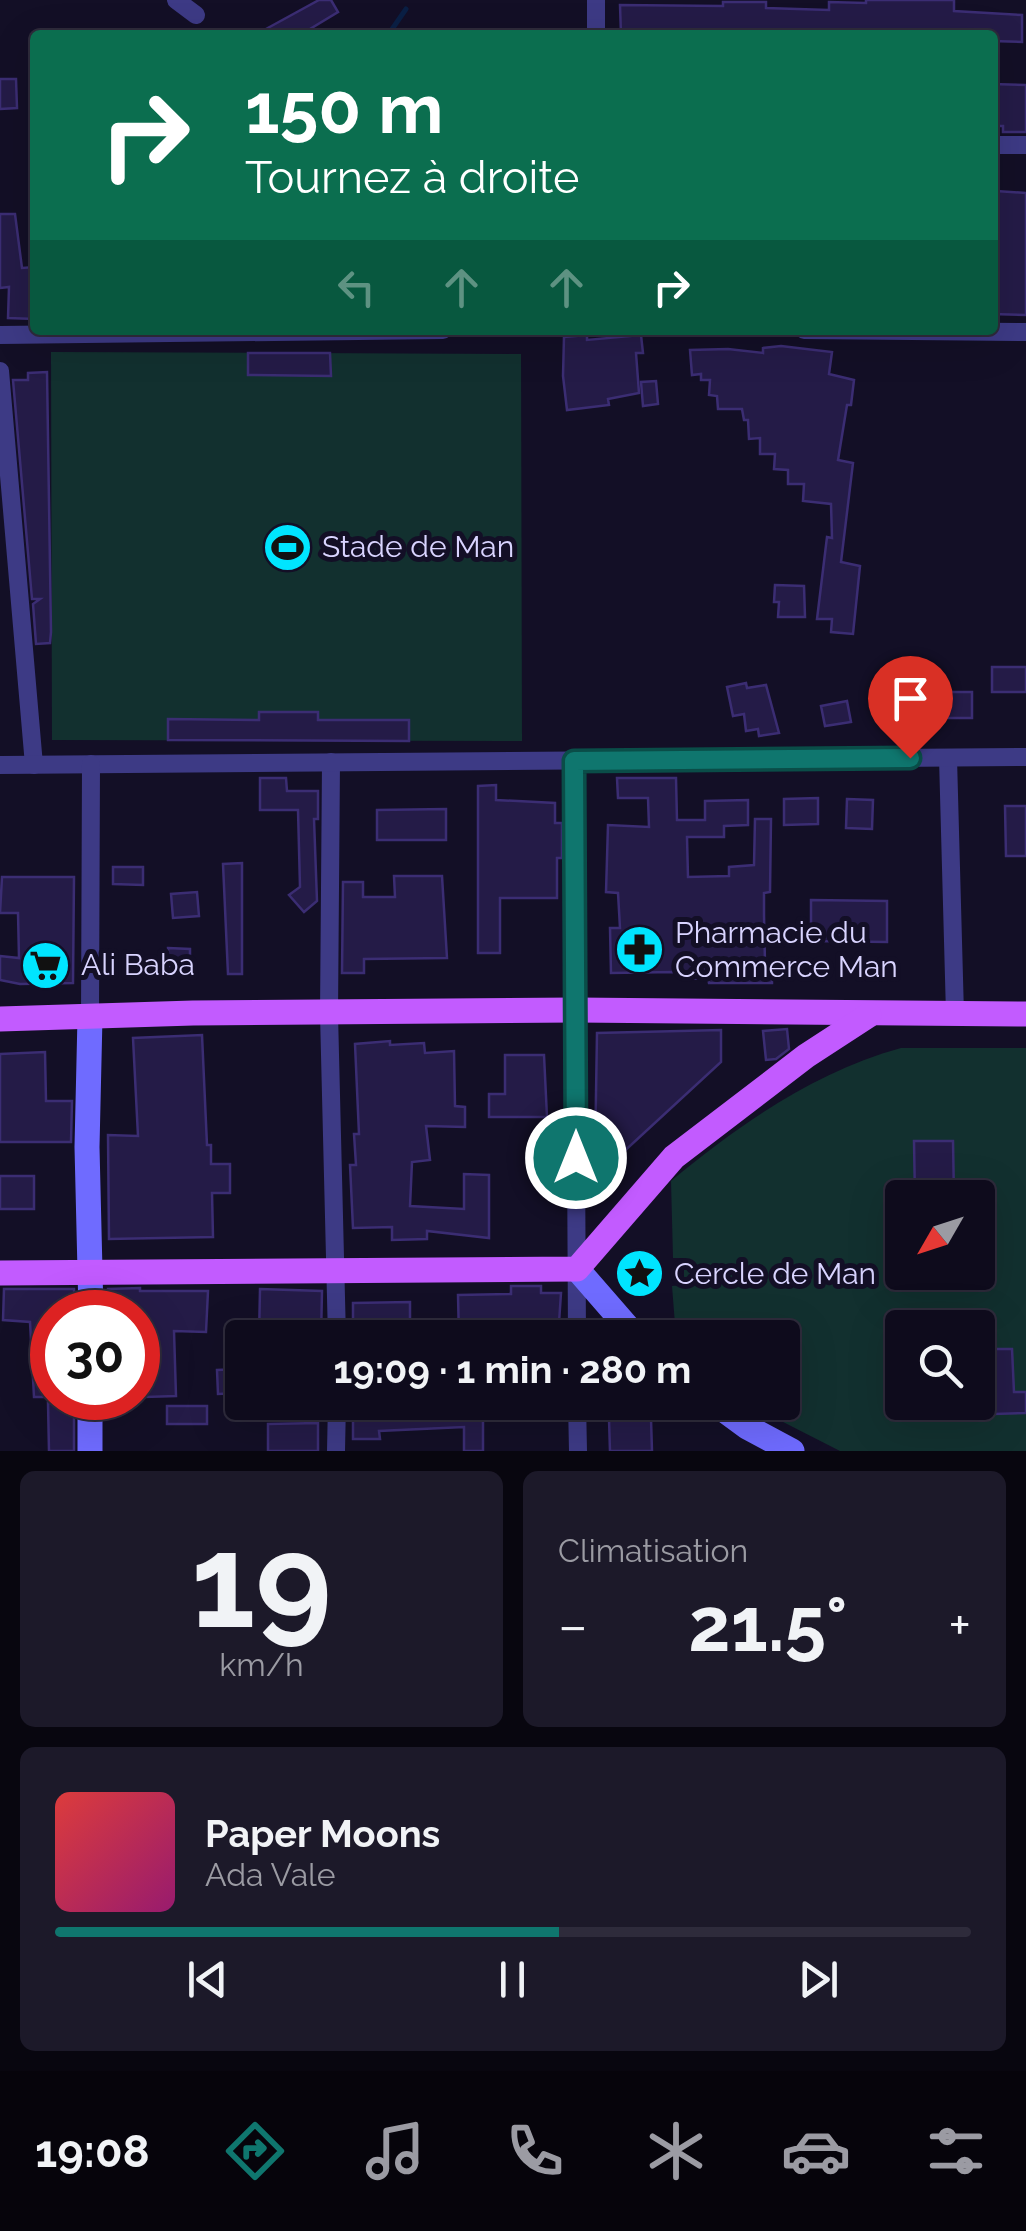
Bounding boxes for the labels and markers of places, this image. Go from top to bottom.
sports icon: Stade de Man [261,521,313,573]
place label: Stade de Man [322,529,514,564]
pin [868,656,953,759]
place label: Pharmacie du Commerce Man [675,915,898,984]
pharmacy icon: Pharmacie du Commerce Man [614,924,666,976]
supermarket icon: Ali Baba [20,939,72,991]
place label: Ali Baba [81,947,195,982]
place icon: Cercle de Man [613,1248,665,1300]
place label: Cercle de Man [674,1256,876,1291]

